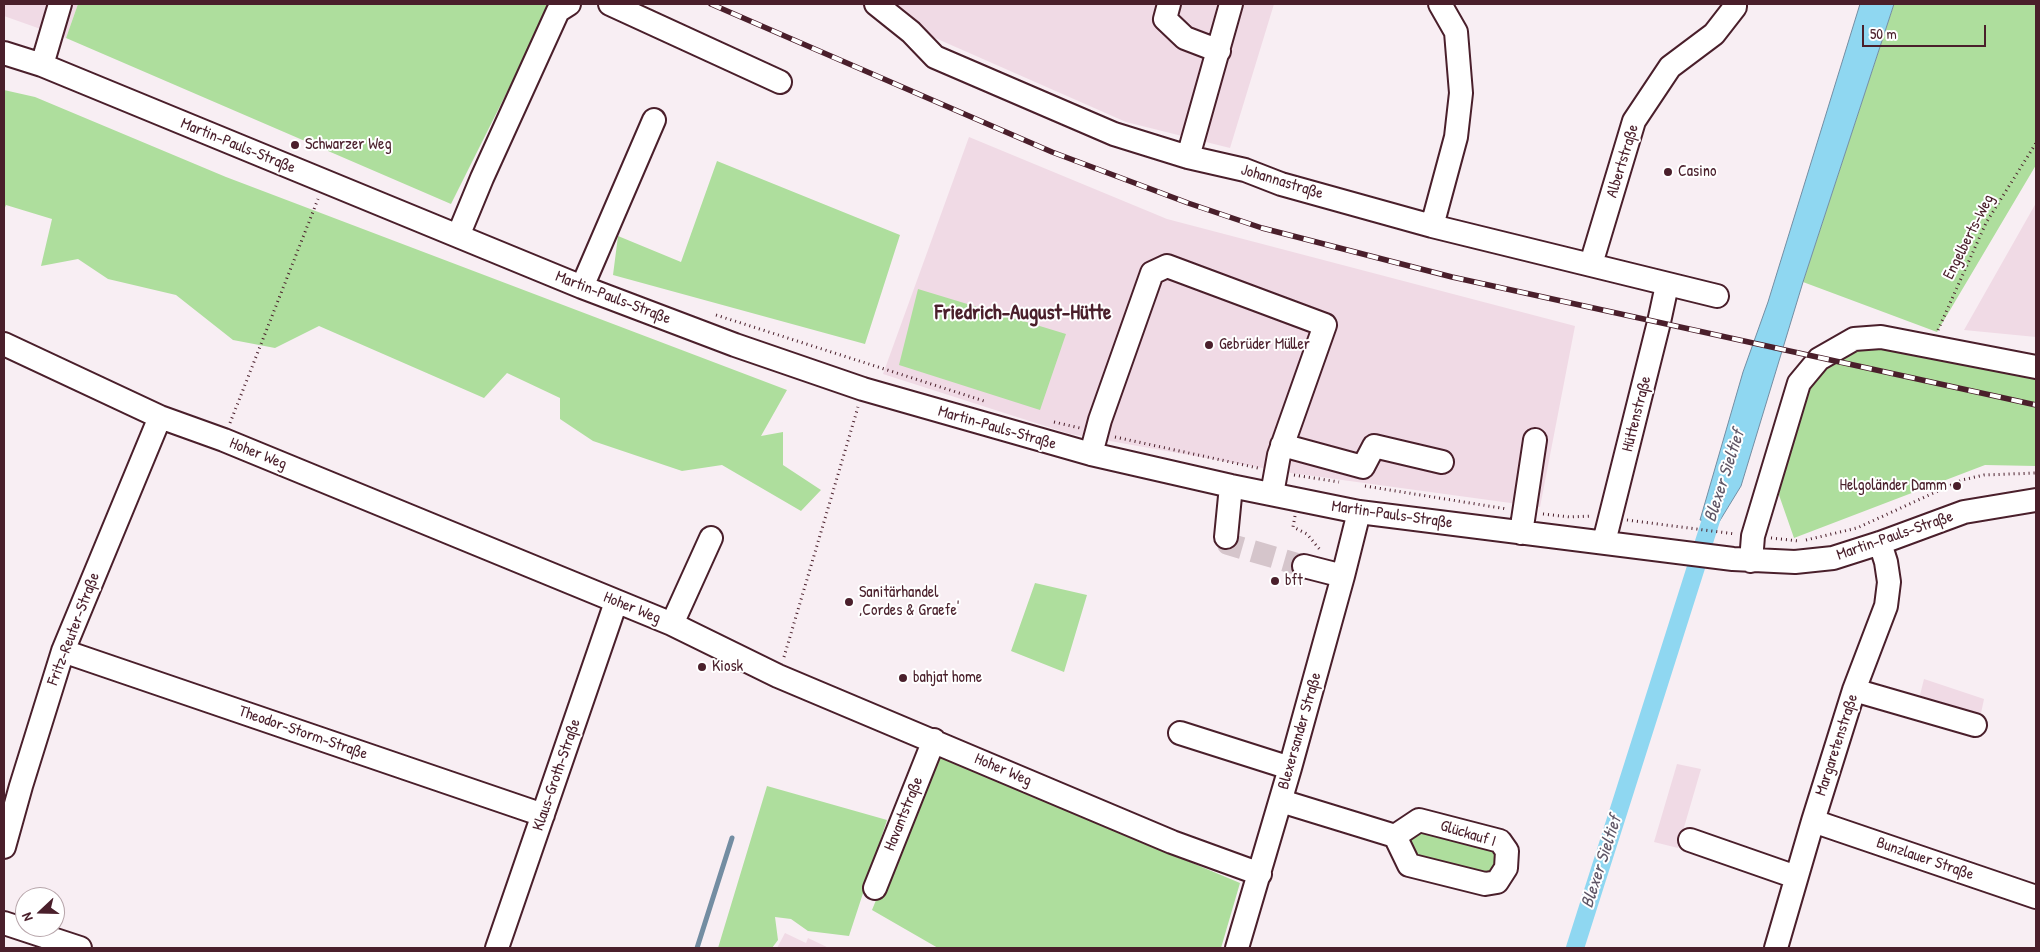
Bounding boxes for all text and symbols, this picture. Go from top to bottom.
scale bar [1865,15,1989,47]
text: 50 m [1870,23,1897,44]
street label: Martin-Pauls-Straße [178,114,298,178]
street label: Albertstraße [1603,122,1643,200]
place label: Schwarzer Weg [305,135,392,155]
marker: Schwarzer Weg [289,139,301,151]
street label: Johannastraße [1239,160,1325,204]
place label: Casino [1678,162,1716,182]
marker: Casino [1662,166,1674,178]
street label: Engelberts-Weg [1939,191,1999,283]
street label: Martin-Pauls-Straße [553,267,673,329]
district label: Friedrich-August-Hütte [935,300,1111,326]
place label: Gebrüder Müller [1219,335,1310,355]
marker: Gebrüder Müller [1203,339,1215,351]
street label: Hüttenstraße [1618,374,1656,454]
street label: Martin-Pauls-Straße [936,402,1058,454]
water label: Blexer Sieltief [1700,427,1750,525]
street label: Hoher Weg [226,434,290,474]
place label: Helgoländer Damm [1839,476,1947,496]
marker: Helgoländer Damm [1951,480,1963,492]
street label: Martin-Pauls-Straße [1330,497,1454,533]
street label: Martin-Pauls-Straße [1834,507,1956,565]
street label: Fritz-Reuter-Straße [44,570,104,688]
place label: bft [1285,571,1303,591]
marker: bft [1269,575,1281,587]
place label: Sanitärhandel ,Cordes & Graefe' [859,583,959,621]
street label: Hoher Weg [600,588,664,628]
marker: Sanitärhandel ,Cordes & Graefe' [843,596,855,608]
place label: Kiosk [712,657,743,677]
marker: Kiosk [696,661,708,673]
place label: bahjat home [913,668,982,688]
street label: Blexersander Straße [1274,670,1326,792]
marker: bahjat home [897,672,909,684]
street label: Margaretenstraße [1812,692,1862,798]
street label: Theodor-Storm-Straße [236,702,370,764]
street label: Klaus-Groth-Straße [529,717,585,833]
street label: Hoher Weg [972,749,1034,791]
street label: Havantstraße [880,774,928,854]
water label: Blexer Sieltief [1577,813,1627,911]
street label: Glückauf I [1438,816,1498,852]
street label: Bunzlauer Straße [1874,833,1976,885]
north arrow [15,887,65,937]
text: N [16,910,37,924]

